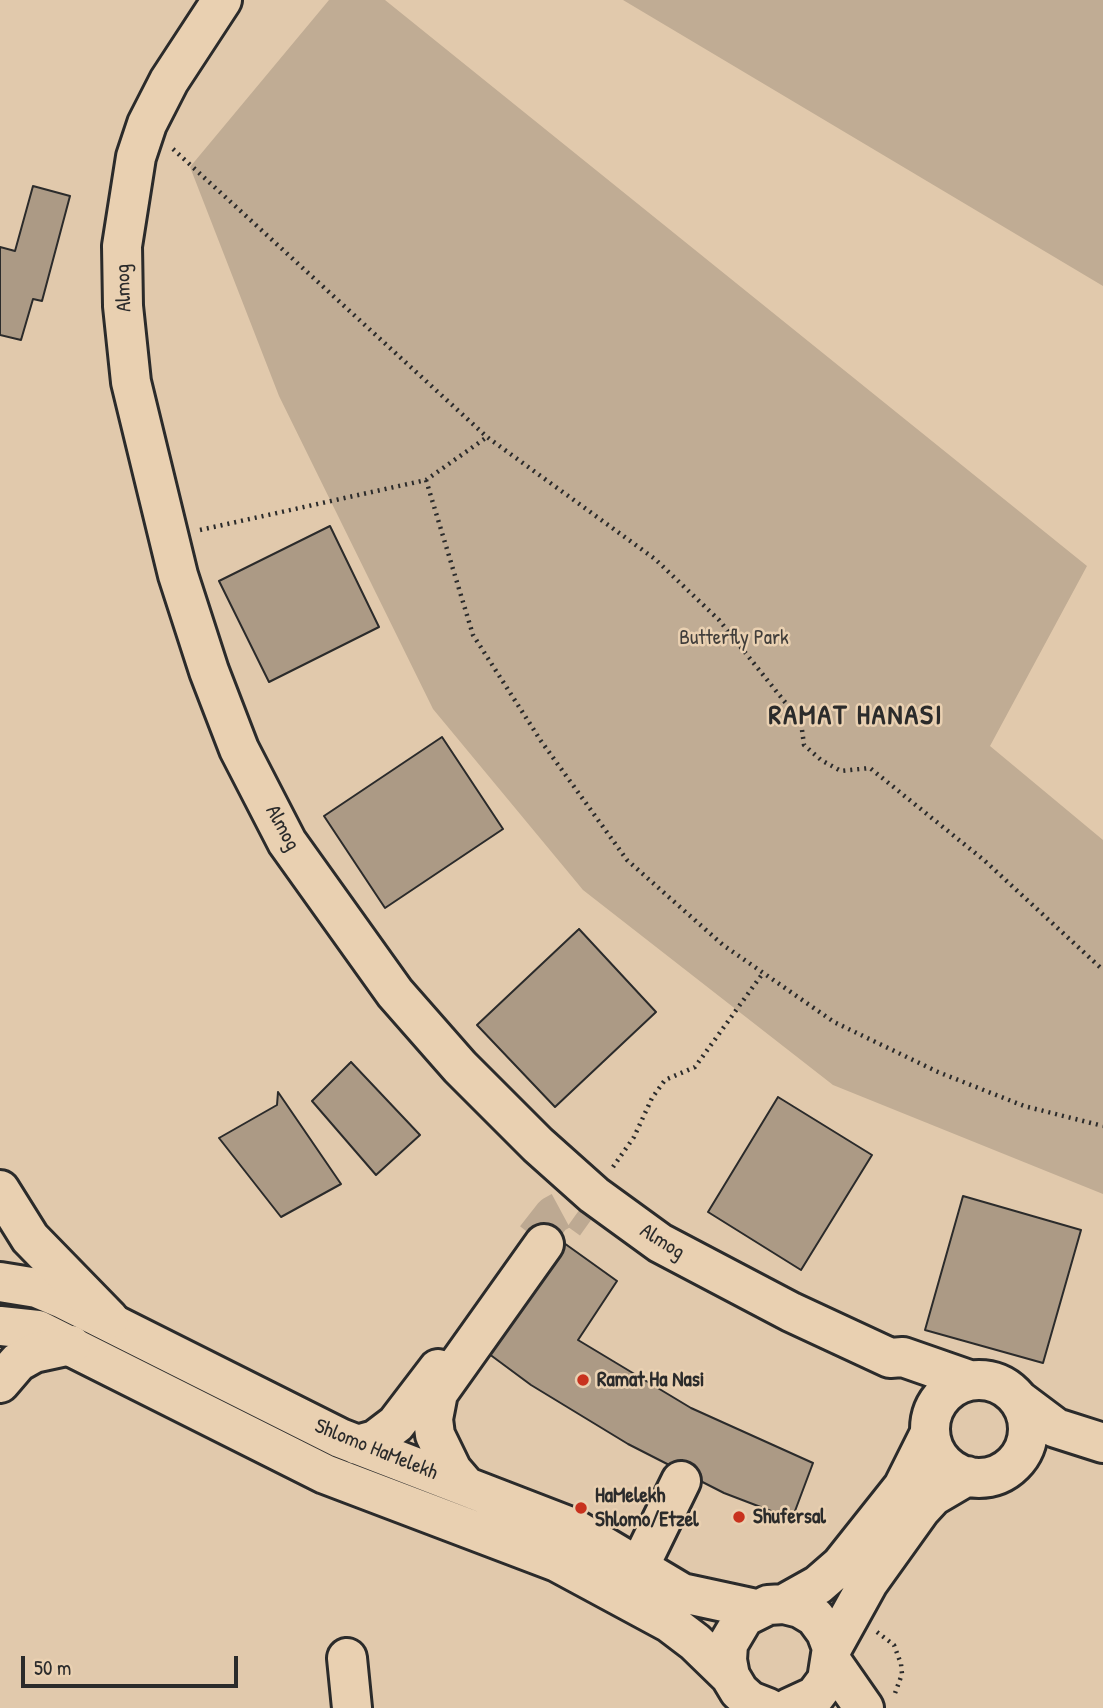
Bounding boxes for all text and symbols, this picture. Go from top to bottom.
street label: Almog [111,264,137,312]
park label: Butterfly Park [679,625,789,651]
district label: RAMAT HANASI [770,700,942,734]
street label: Almog [259,801,305,855]
street label: Almog [635,1219,689,1265]
place label: Ramat Ha Nasi [597,1367,704,1393]
marker: Ramat Ha Nasi [575,1372,591,1388]
street label: Shlomo HaMelekh [311,1414,441,1486]
place label: HaMelekh Shlomo/Etzel [595,1483,699,1533]
marker: HaMelekh Shlomo/Etzel [573,1500,589,1516]
place label: Shufersal [753,1504,826,1530]
marker: Shufersal [731,1509,747,1525]
scale bar [24,1642,242,1686]
text: 50 m [34,1653,71,1682]

